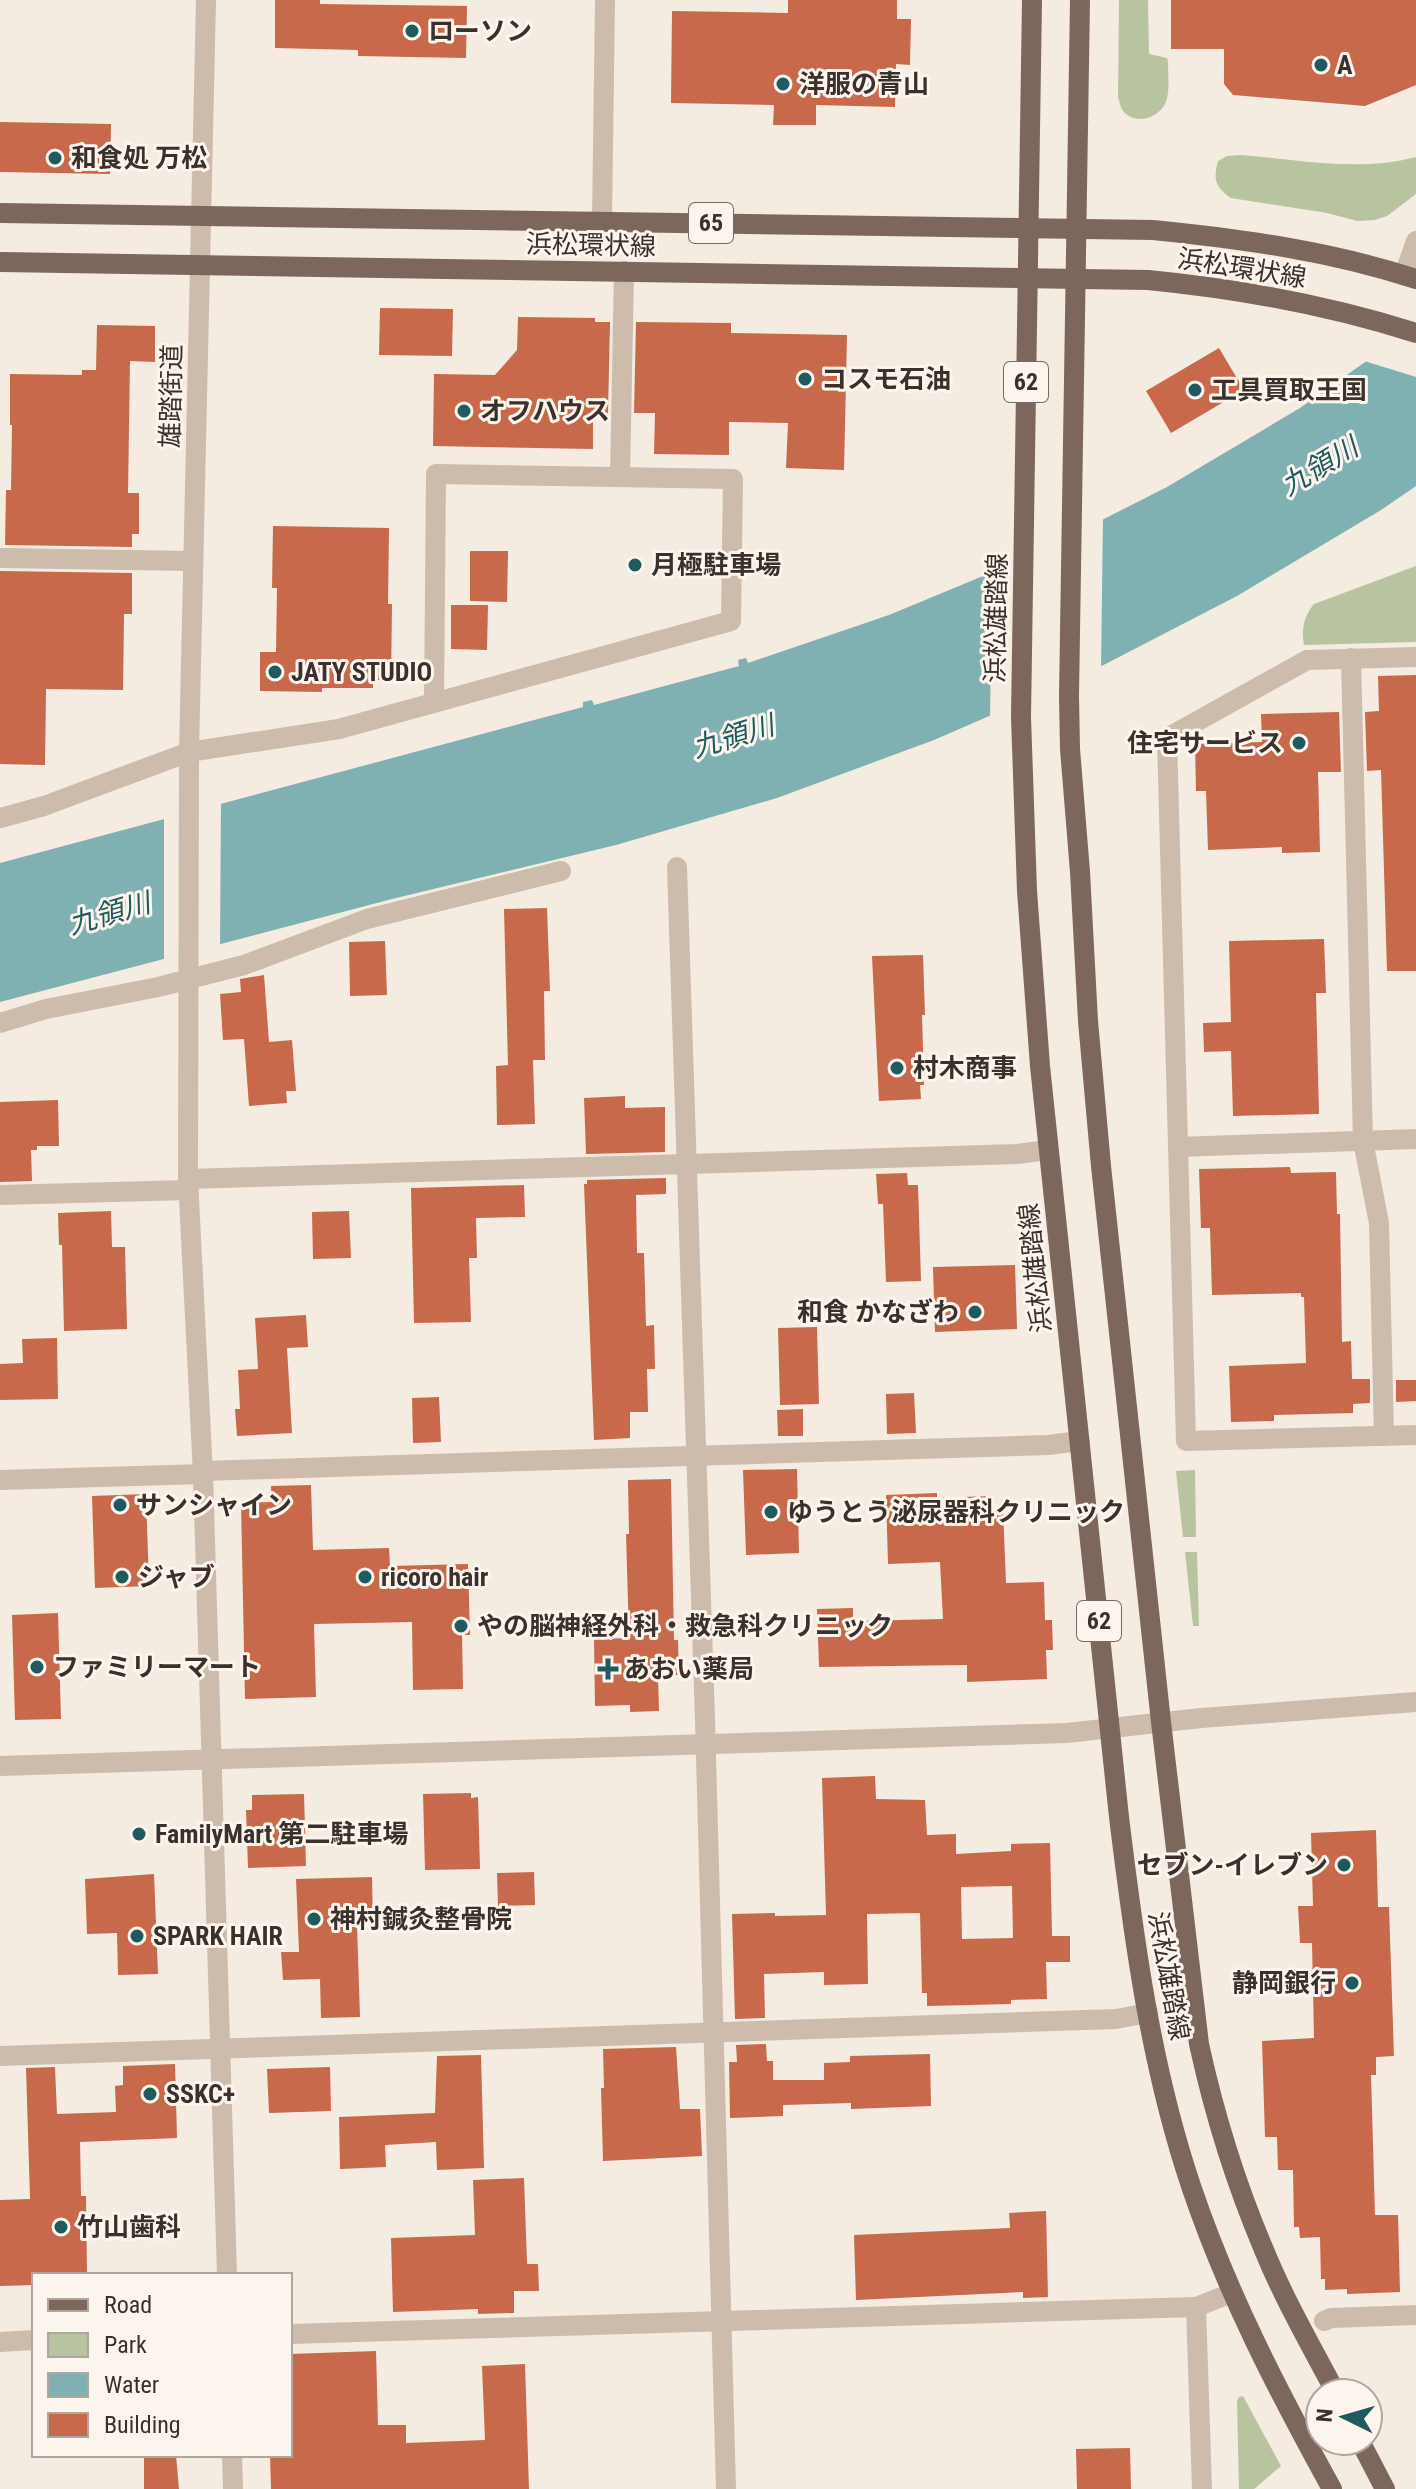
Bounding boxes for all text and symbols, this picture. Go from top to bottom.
place label: ローソン [428,16,532,46]
marker: ローソン [403,22,421,40]
place label: A [1337,50,1353,80]
marker: A [1312,56,1330,74]
place label: 洋服の青山 [799,69,929,99]
marker: 洋服の青山 [774,75,792,93]
place label: 和食処 万松 [71,143,207,173]
marker: 和食処 万松 [46,149,64,167]
road number: 65 [689,203,733,243]
street label: 浜松環状線 [526,229,656,261]
street label: 浜松環状線 [1175,243,1309,293]
street label: 雄踏街道 [155,344,187,448]
road number: 62 [1004,362,1048,402]
place label: コスモ石油 [821,364,951,394]
marker: コスモ石油 [796,370,814,388]
place label: 工具買取王国 [1211,375,1367,405]
marker: 工具買取王国 [1186,381,1204,399]
place label: オフハウス [480,396,610,426]
marker: オフハウス [455,402,473,420]
water label: 九領川 [1275,429,1366,502]
place label: 月極駐車場 [651,550,781,580]
street label: 浜松雄踏線 [980,553,1012,683]
marker: 月極駐車場 [626,556,644,574]
place label: JATY STUDIO [291,657,432,687]
marker: JATY STUDIO [266,663,284,681]
water label: 九領川 [688,708,781,765]
place label: 住宅サービス [1127,728,1283,758]
marker: 住宅サービス [1290,734,1308,752]
water label: 九領川 [64,885,157,941]
place label: 村木商事 [913,1053,1017,1083]
marker: 村木商事 [888,1059,906,1077]
street label: 浜松雄踏線 [1013,1202,1057,1334]
place label: 和食 かなざわ [797,1297,959,1327]
marker: 和食 かなざわ [966,1303,984,1321]
place label: サンシャイン [136,1490,292,1520]
marker: サンシャイン [111,1496,129,1514]
place label: ゆうとう泌尿器科クリニック [787,1497,1125,1527]
marker: ゆうとう泌尿器科クリニック [762,1503,780,1521]
place label: ジャブ [138,1562,215,1592]
place label: ricoro hair [381,1562,489,1592]
marker: ジャブ [113,1568,131,1586]
marker: ricoro hair [356,1568,374,1586]
road number: 62 [1077,1601,1121,1641]
place label: やの脳神経外科・救急科クリニック [477,1611,893,1641]
marker: やの脳神経外科・救急科クリニック [452,1617,470,1635]
place label: ファミリーマート [53,1652,261,1682]
place label: あおい薬局 [624,1654,754,1684]
marker: ファミリーマート [28,1658,46,1676]
marker: あおい薬局 [599,1660,617,1678]
place label: FamilyMart 第二駐車場 [155,1819,408,1849]
marker: FamilyMart 第二駐車場 [130,1825,148,1843]
place label: セブン-イレブン [1137,1850,1328,1880]
marker: セブン-イレブン [1335,1856,1353,1874]
place label: 神村鍼灸整骨院 [330,1904,512,1934]
street label: 浜松雄踏線 [1143,1909,1195,2043]
marker: 神村鍼灸整骨院 [305,1910,323,1928]
place label: SPARK HAIR [153,1921,283,1951]
marker: SPARK HAIR [128,1927,146,1945]
place label: 静岡銀行 [1232,1968,1336,1998]
marker: 静岡銀行 [1343,1974,1361,1992]
place label: SSKC+ [166,2079,235,2109]
marker: SSKC+ [141,2085,159,2103]
place label: 竹山歯科 [77,2212,181,2242]
marker: 竹山歯科 [52,2218,70,2236]
legend [32,2273,292,2457]
text: Road [104,2291,152,2319]
text: Park [104,2331,147,2359]
text: Water [104,2371,159,2399]
north arrow [1304,2377,1384,2457]
text: N [1312,2407,1338,2423]
text: Building [104,2411,181,2439]

